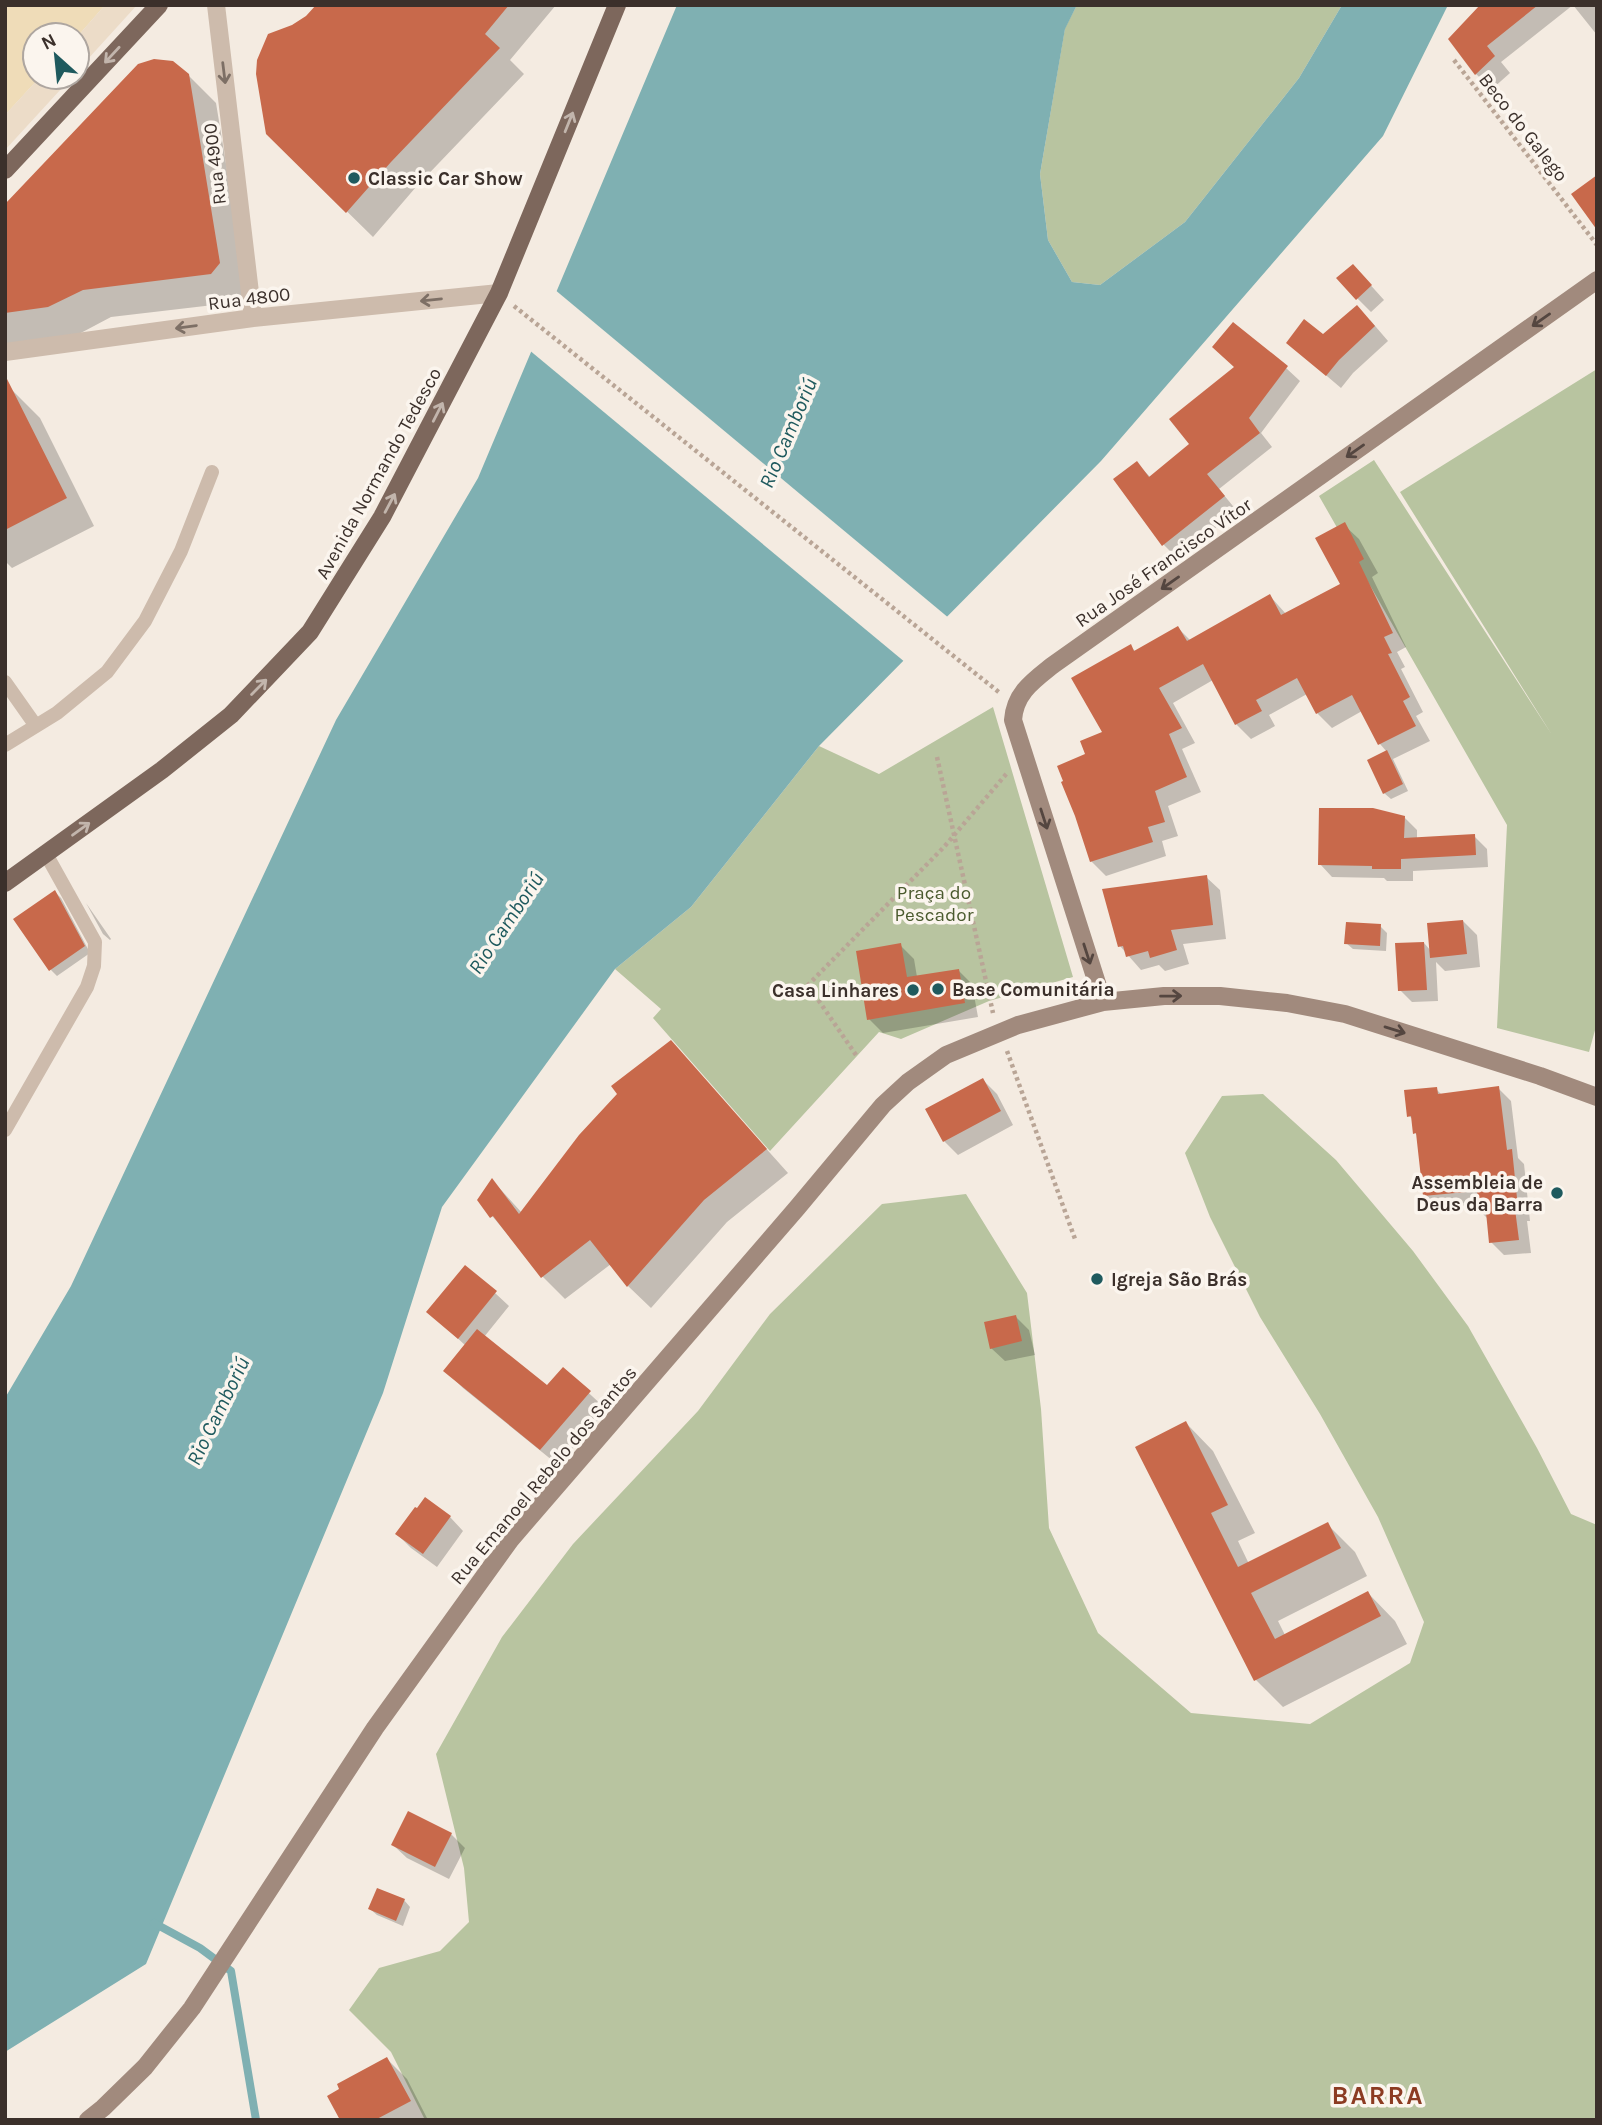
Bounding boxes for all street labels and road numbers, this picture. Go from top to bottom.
street label: Beco do Galego [1474,69,1572,186]
street label: Rua 4900 [199,122,231,206]
street label: Rua 4800 [207,283,292,315]
street label: Avenida Normando Tedesco [311,364,446,583]
street label: Rua José Francisco Vítor [1071,493,1256,632]
street label: Rua Emanoel Rebelo dos Santos [446,1362,642,1589]

